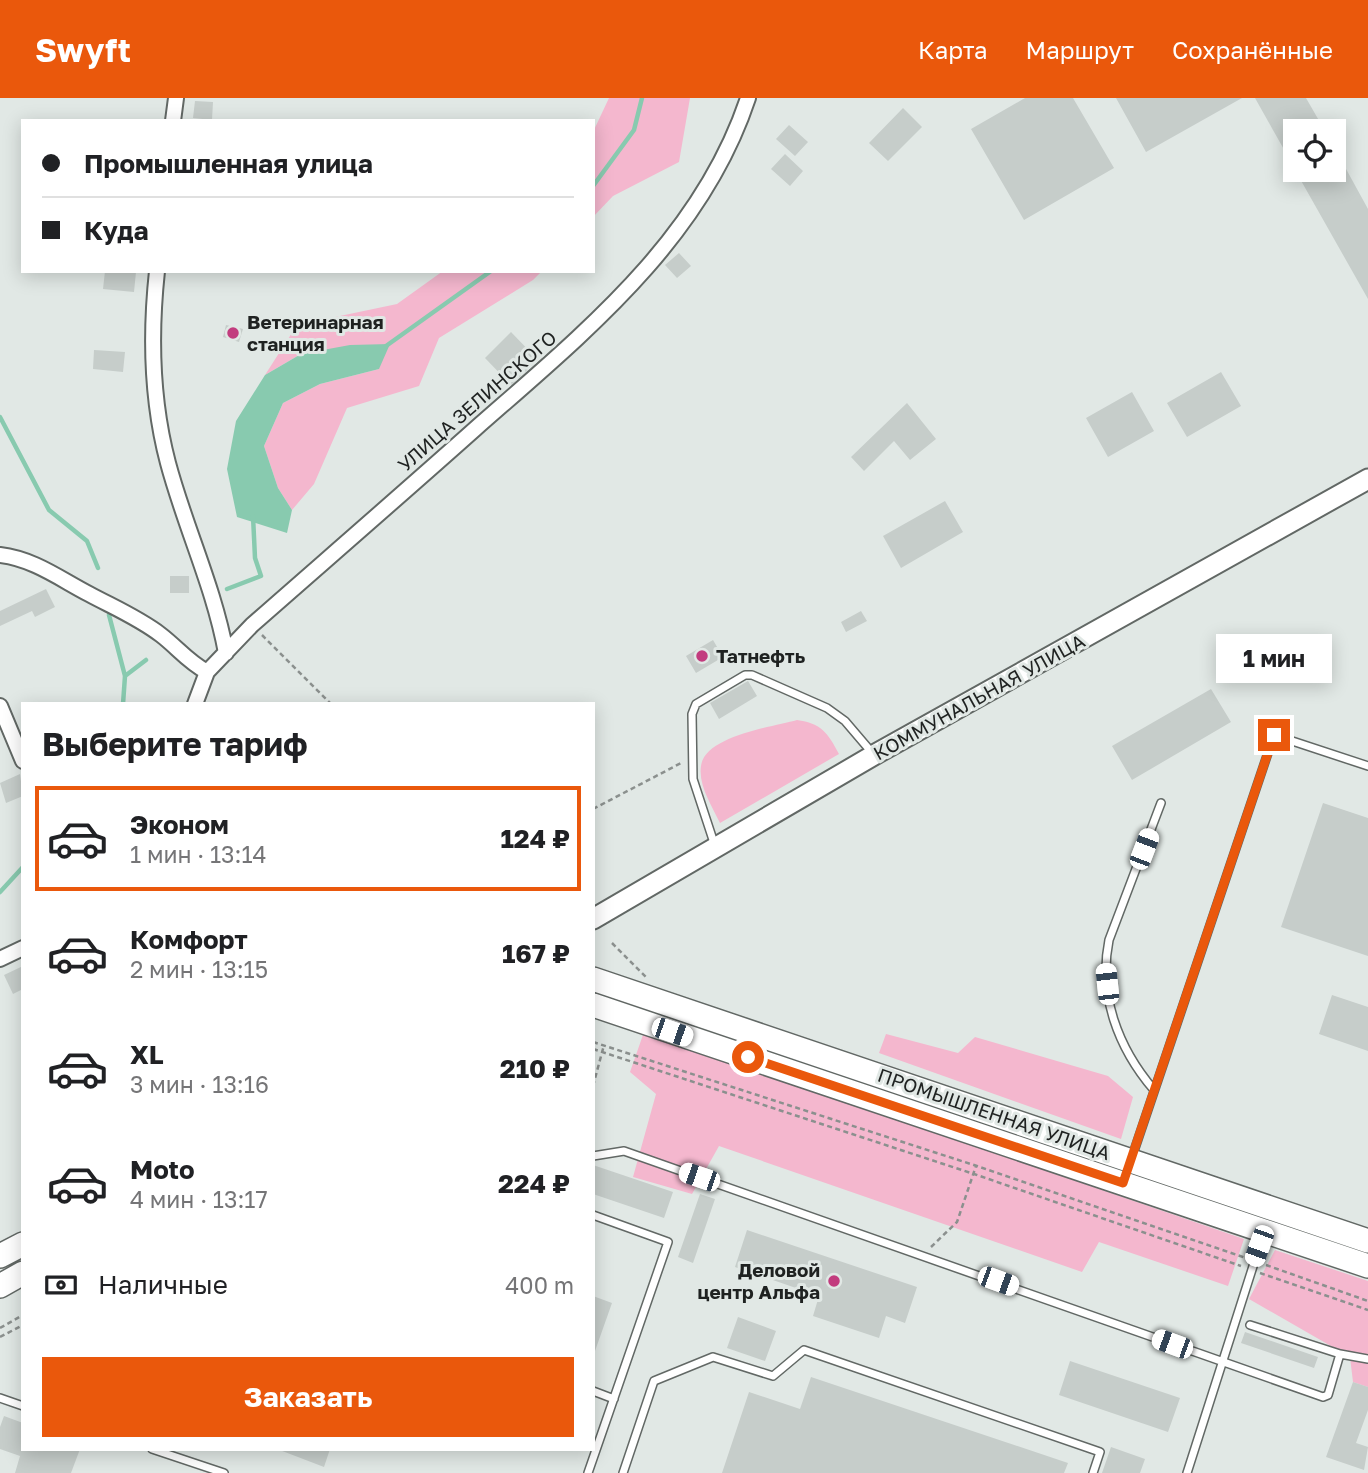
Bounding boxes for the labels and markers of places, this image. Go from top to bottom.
place label: Ветеринарная станция [247,310,384,355]
marker: Ветеринарная станция [225,325,241,341]
place label: Татнефть [716,644,806,667]
marker: Татнефть [694,648,710,664]
place label: Деловой центр Альфа [698,1258,820,1303]
marker: Деловой центр Альфа [826,1273,842,1289]

